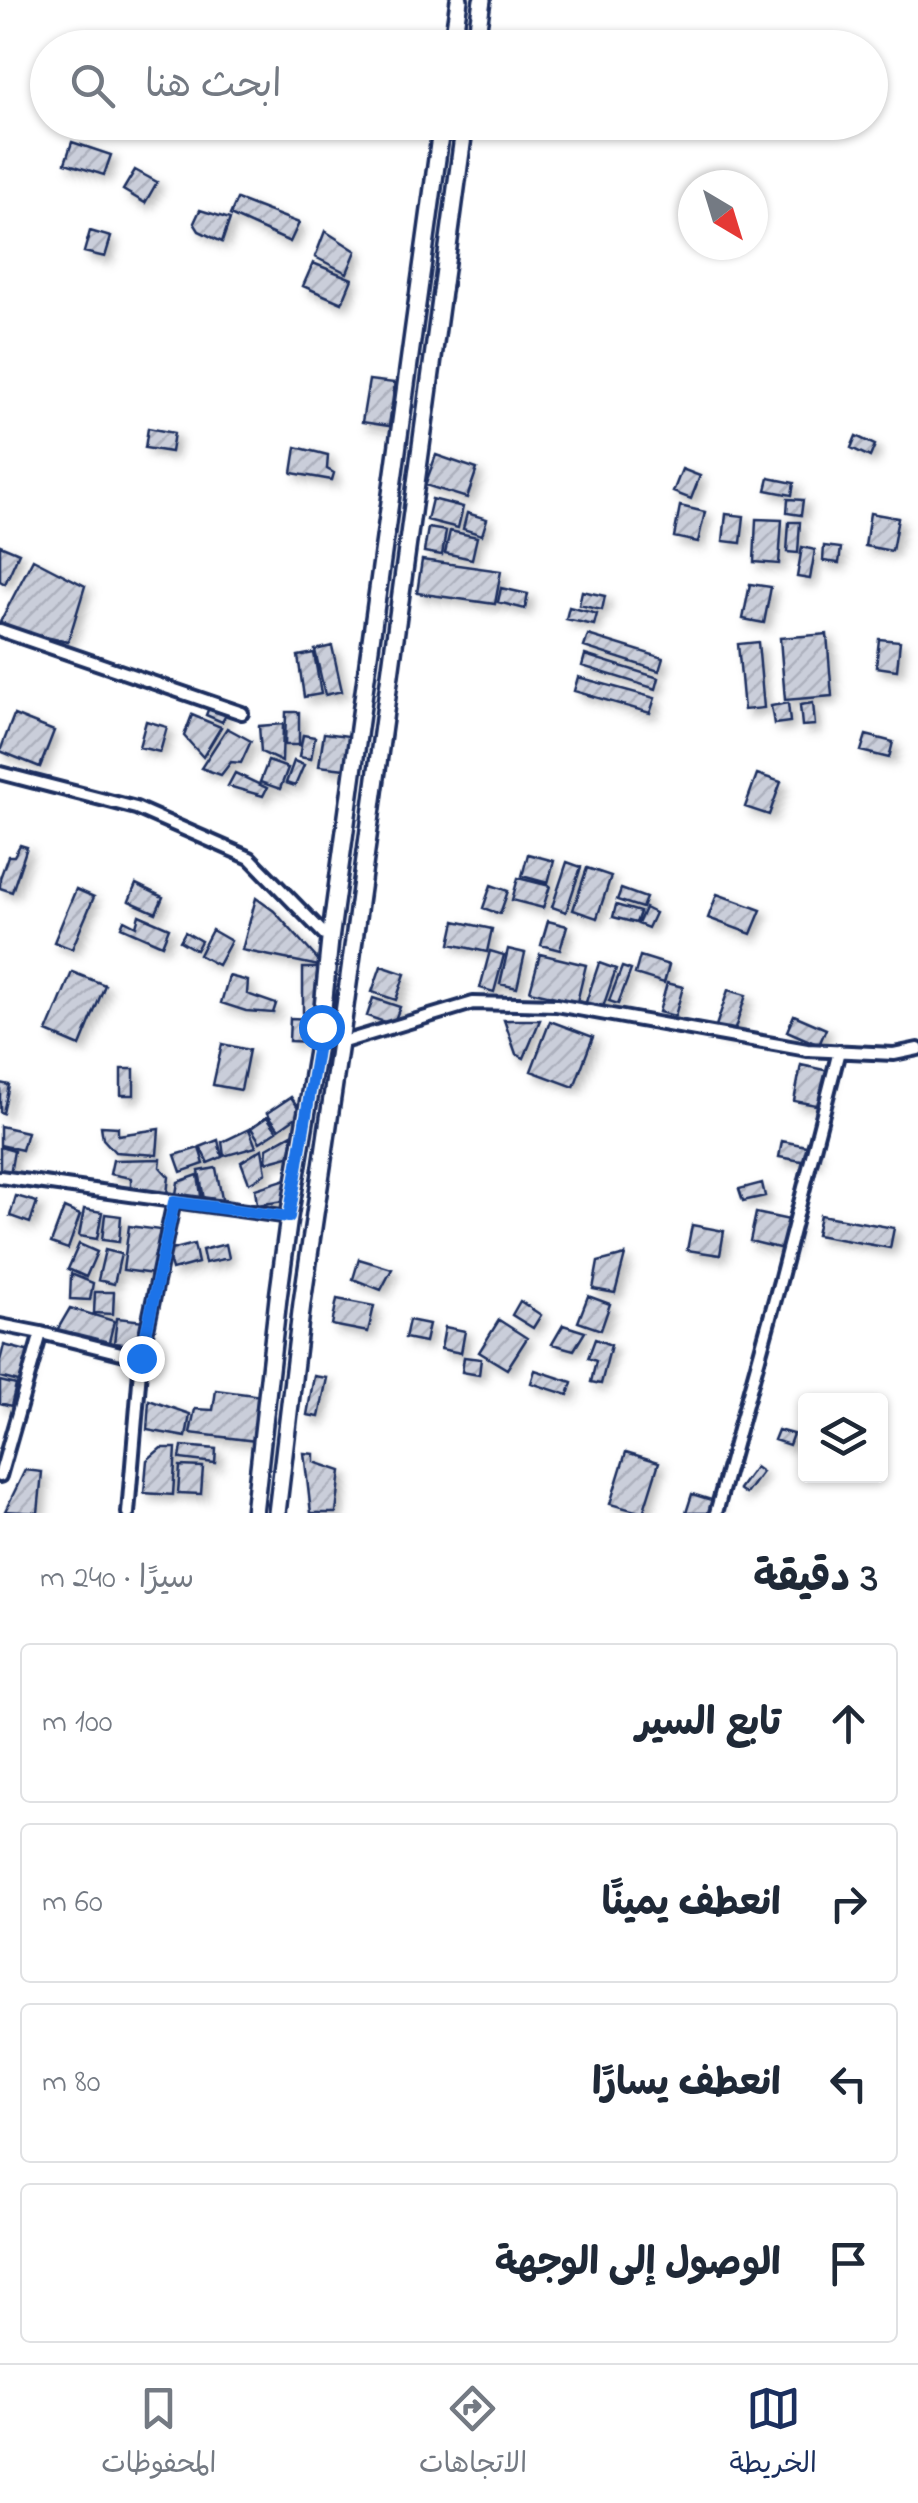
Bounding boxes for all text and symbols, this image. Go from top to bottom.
search box [30,30,888,140]
icon: search [65,58,120,113]
text: ابحث هنا [145,59,282,115]
north arrow [678,170,768,260]
route start [299,1005,345,1051]
route end [119,1336,165,1382]
map controls [798,1393,888,1483]
button: layers [798,1393,888,1483]
text: 3 دقيقة [753,1549,878,1610]
text: سيرًا · 240 m [40,1556,194,1603]
icon: ahead [821,1696,876,1751]
text: تابع السير [636,1697,781,1753]
text: 100 m [42,1700,113,1747]
icon: right [821,1876,876,1931]
text: انعطف يمينًا [602,1877,781,1933]
text: 60 m [42,1880,103,1927]
icon: left [821,2056,876,2111]
text: انعطف يسارًا [592,2057,781,2113]
text: 80 m [42,2060,101,2107]
icon: arrive [821,2236,876,2291]
text: الوصول إلى الوجهة [495,2237,781,2293]
tab: المحفوظات [101,2381,217,2487]
tab: الاتجاهات [419,2381,527,2487]
tab: الخريطة [729,2381,817,2487]

